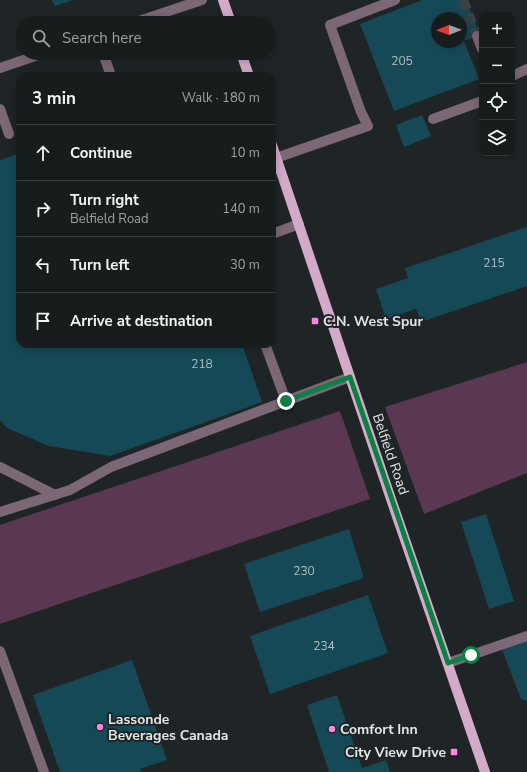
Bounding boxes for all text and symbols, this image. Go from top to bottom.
north arrow [431,12,467,48]
map controls [479,12,515,156]
button: + [479,12,515,48]
search box [16,16,276,60]
icon: search [30,27,52,49]
text: Search here [62,28,142,48]
button: − [479,48,515,84]
house number: 205 [391,53,413,69]
button: locate [479,84,515,120]
text: 3 min [32,87,76,110]
text: Walk · 180 m [182,89,260,107]
button: layers [479,120,515,156]
icon: ahead [32,142,54,164]
text: Continue [70,143,132,163]
text: 10 m [230,144,260,162]
text: Turn right [70,190,139,210]
icon: right [32,198,54,220]
text: 140 m [222,200,260,218]
text: Belfield Road [70,210,149,228]
icon: left [32,254,54,276]
text: Turn left [70,255,129,275]
house number: 215 [483,255,505,271]
text: 30 m [230,256,260,274]
icon: arrive [32,310,54,332]
text: Arrive at destination [70,311,213,331]
place label: C.N. West Spur [323,312,423,331]
marker: C.N. West Spur [310,316,320,326]
house number: 218 [191,356,213,372]
route end [277,392,295,410]
street label: Belfield Road [368,411,413,497]
house number: 230 [293,563,315,579]
house number: 234 [313,638,335,654]
route start [462,646,480,664]
place label: Lassonde Beverages Canada [108,710,228,745]
place label: Comfort Inn [340,720,418,739]
marker: Lassonde Beverages Canada [95,722,105,732]
marker: Comfort Inn [327,724,337,734]
place label: City View Drive [345,743,446,762]
marker: City View Drive [449,747,459,757]

